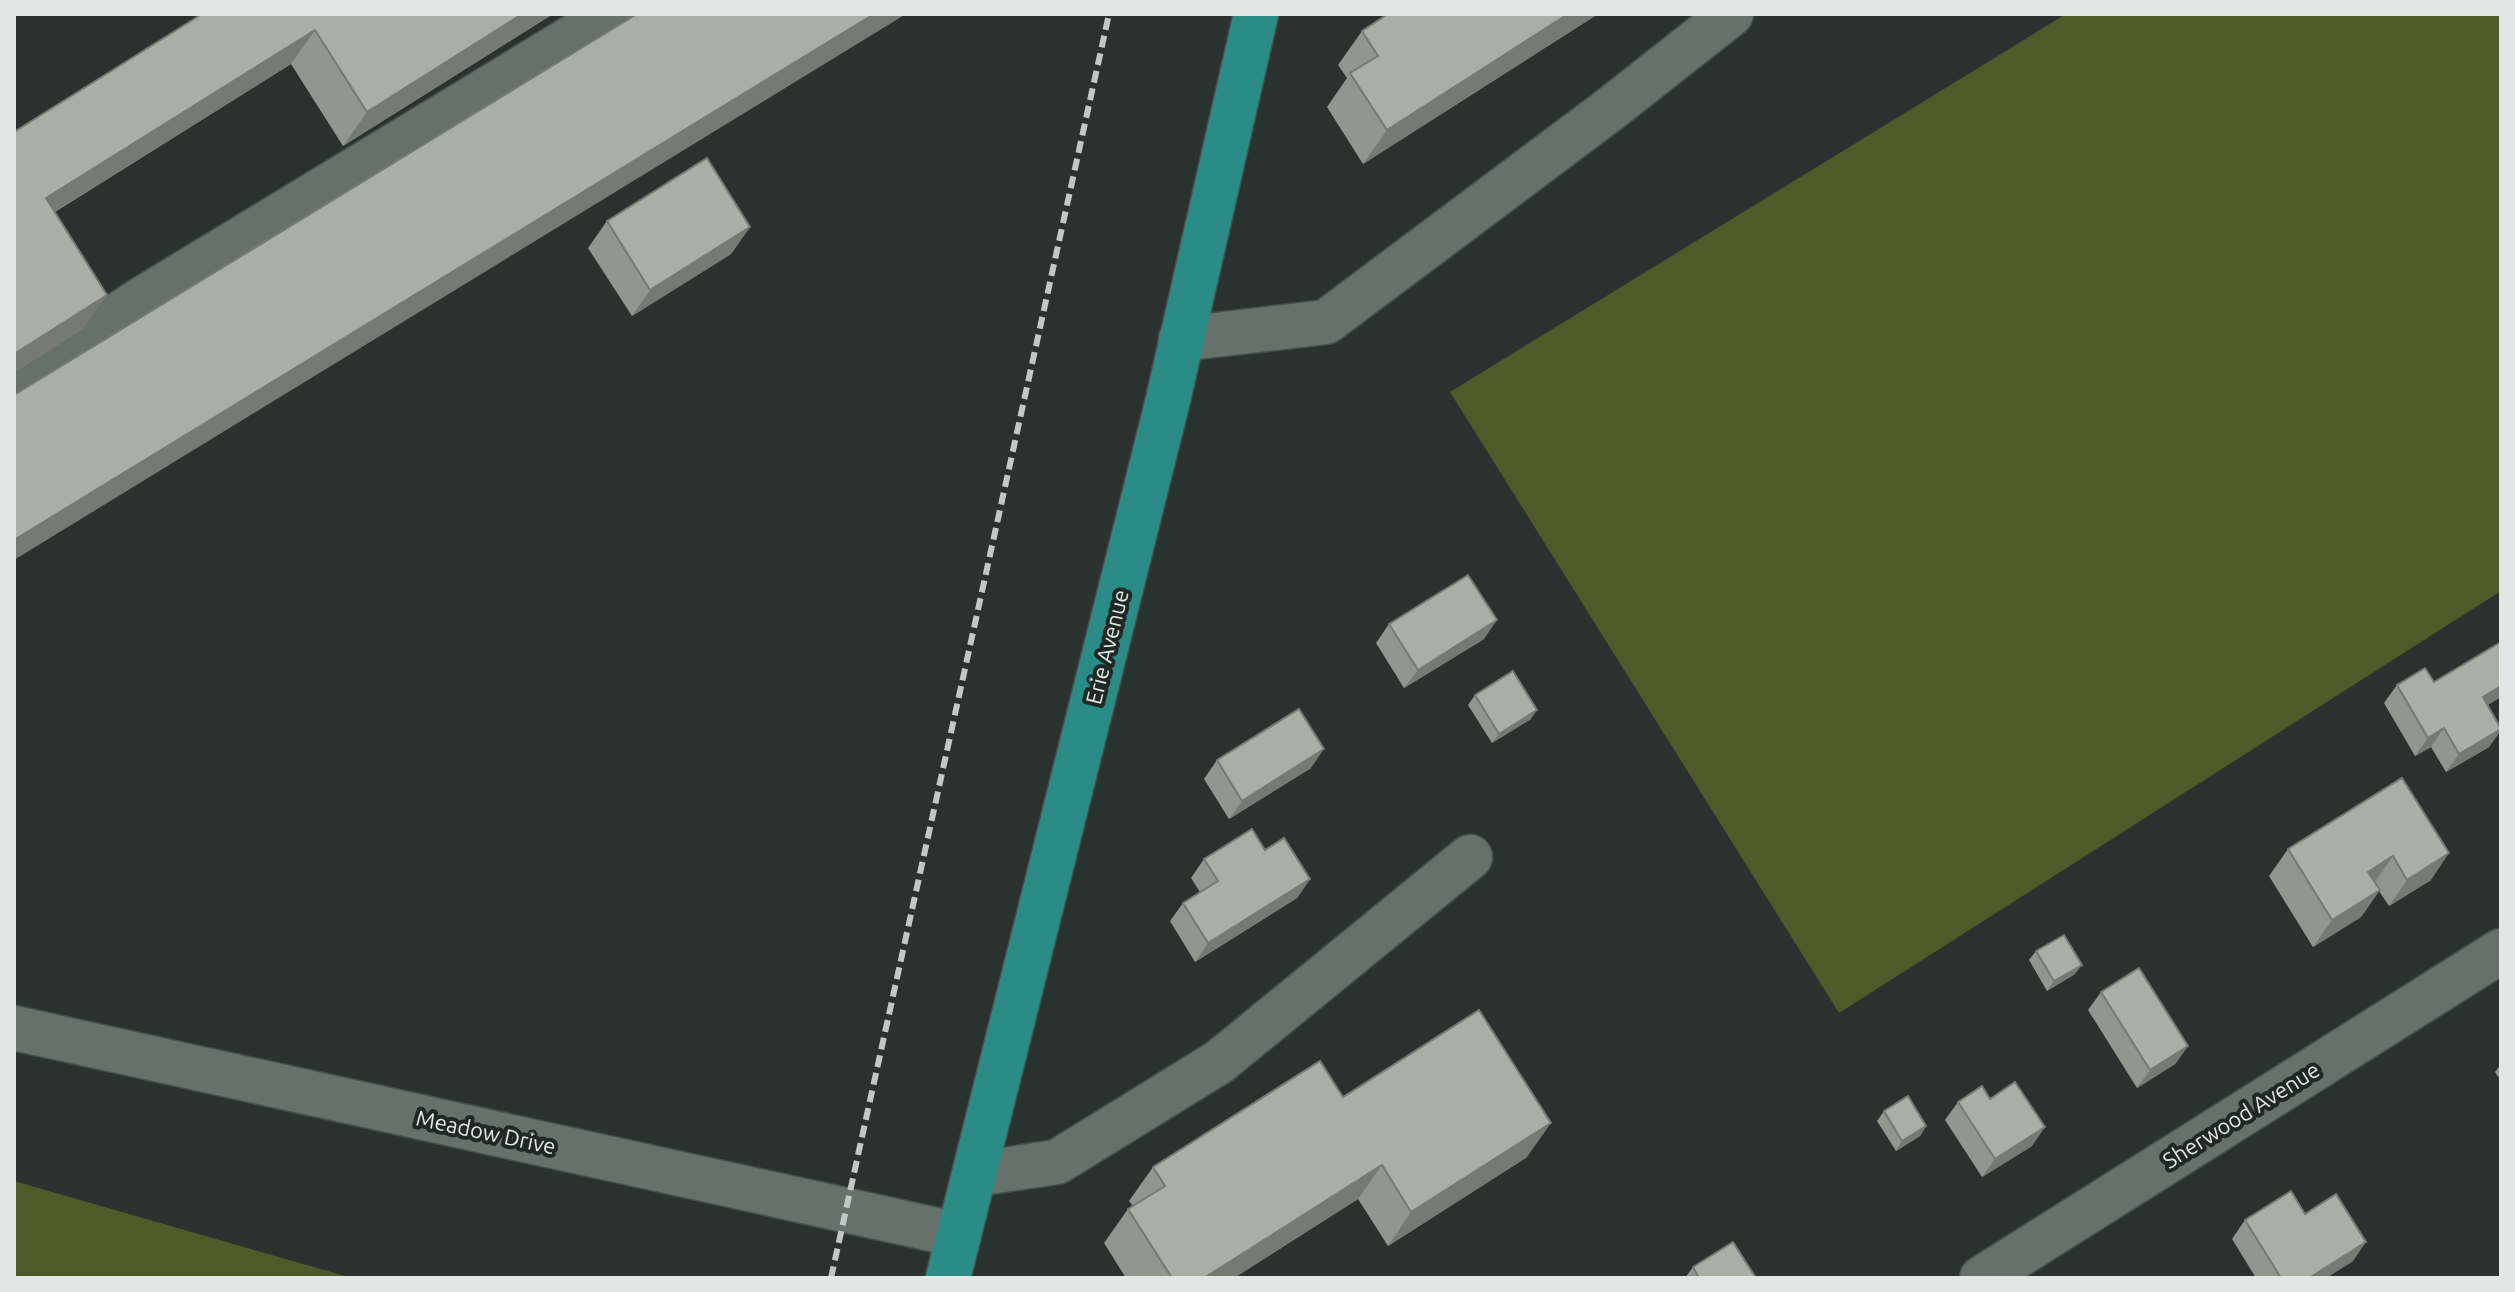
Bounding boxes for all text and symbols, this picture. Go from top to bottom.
street label: Erie Avenue [1080,587,1133,707]
street label: Sherwood Avenue [2158,1056,2324,1173]
street label: Meadow Drive [414,1104,558,1159]

